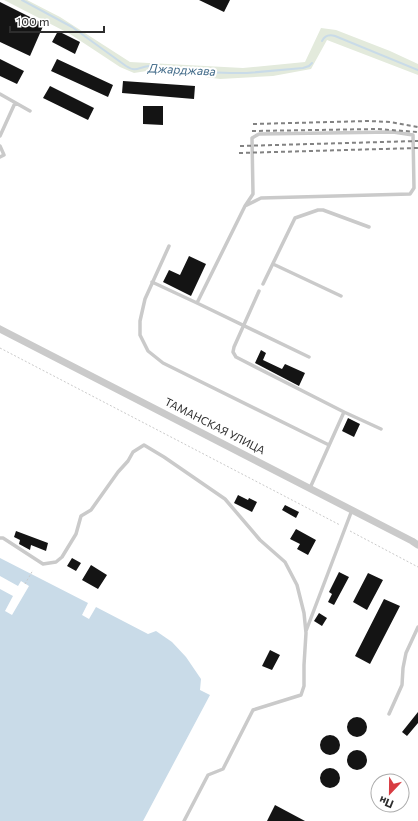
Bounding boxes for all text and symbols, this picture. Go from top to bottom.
scale bar [10,8,104,34]
text: 100 m [16,14,50,28]
water label: Джарджава [147,60,216,78]
street label: ТАМАНСКАЯ УЛИЦА [163,395,268,457]
north arrow [370,773,410,813]
text: Пн [377,794,395,811]

